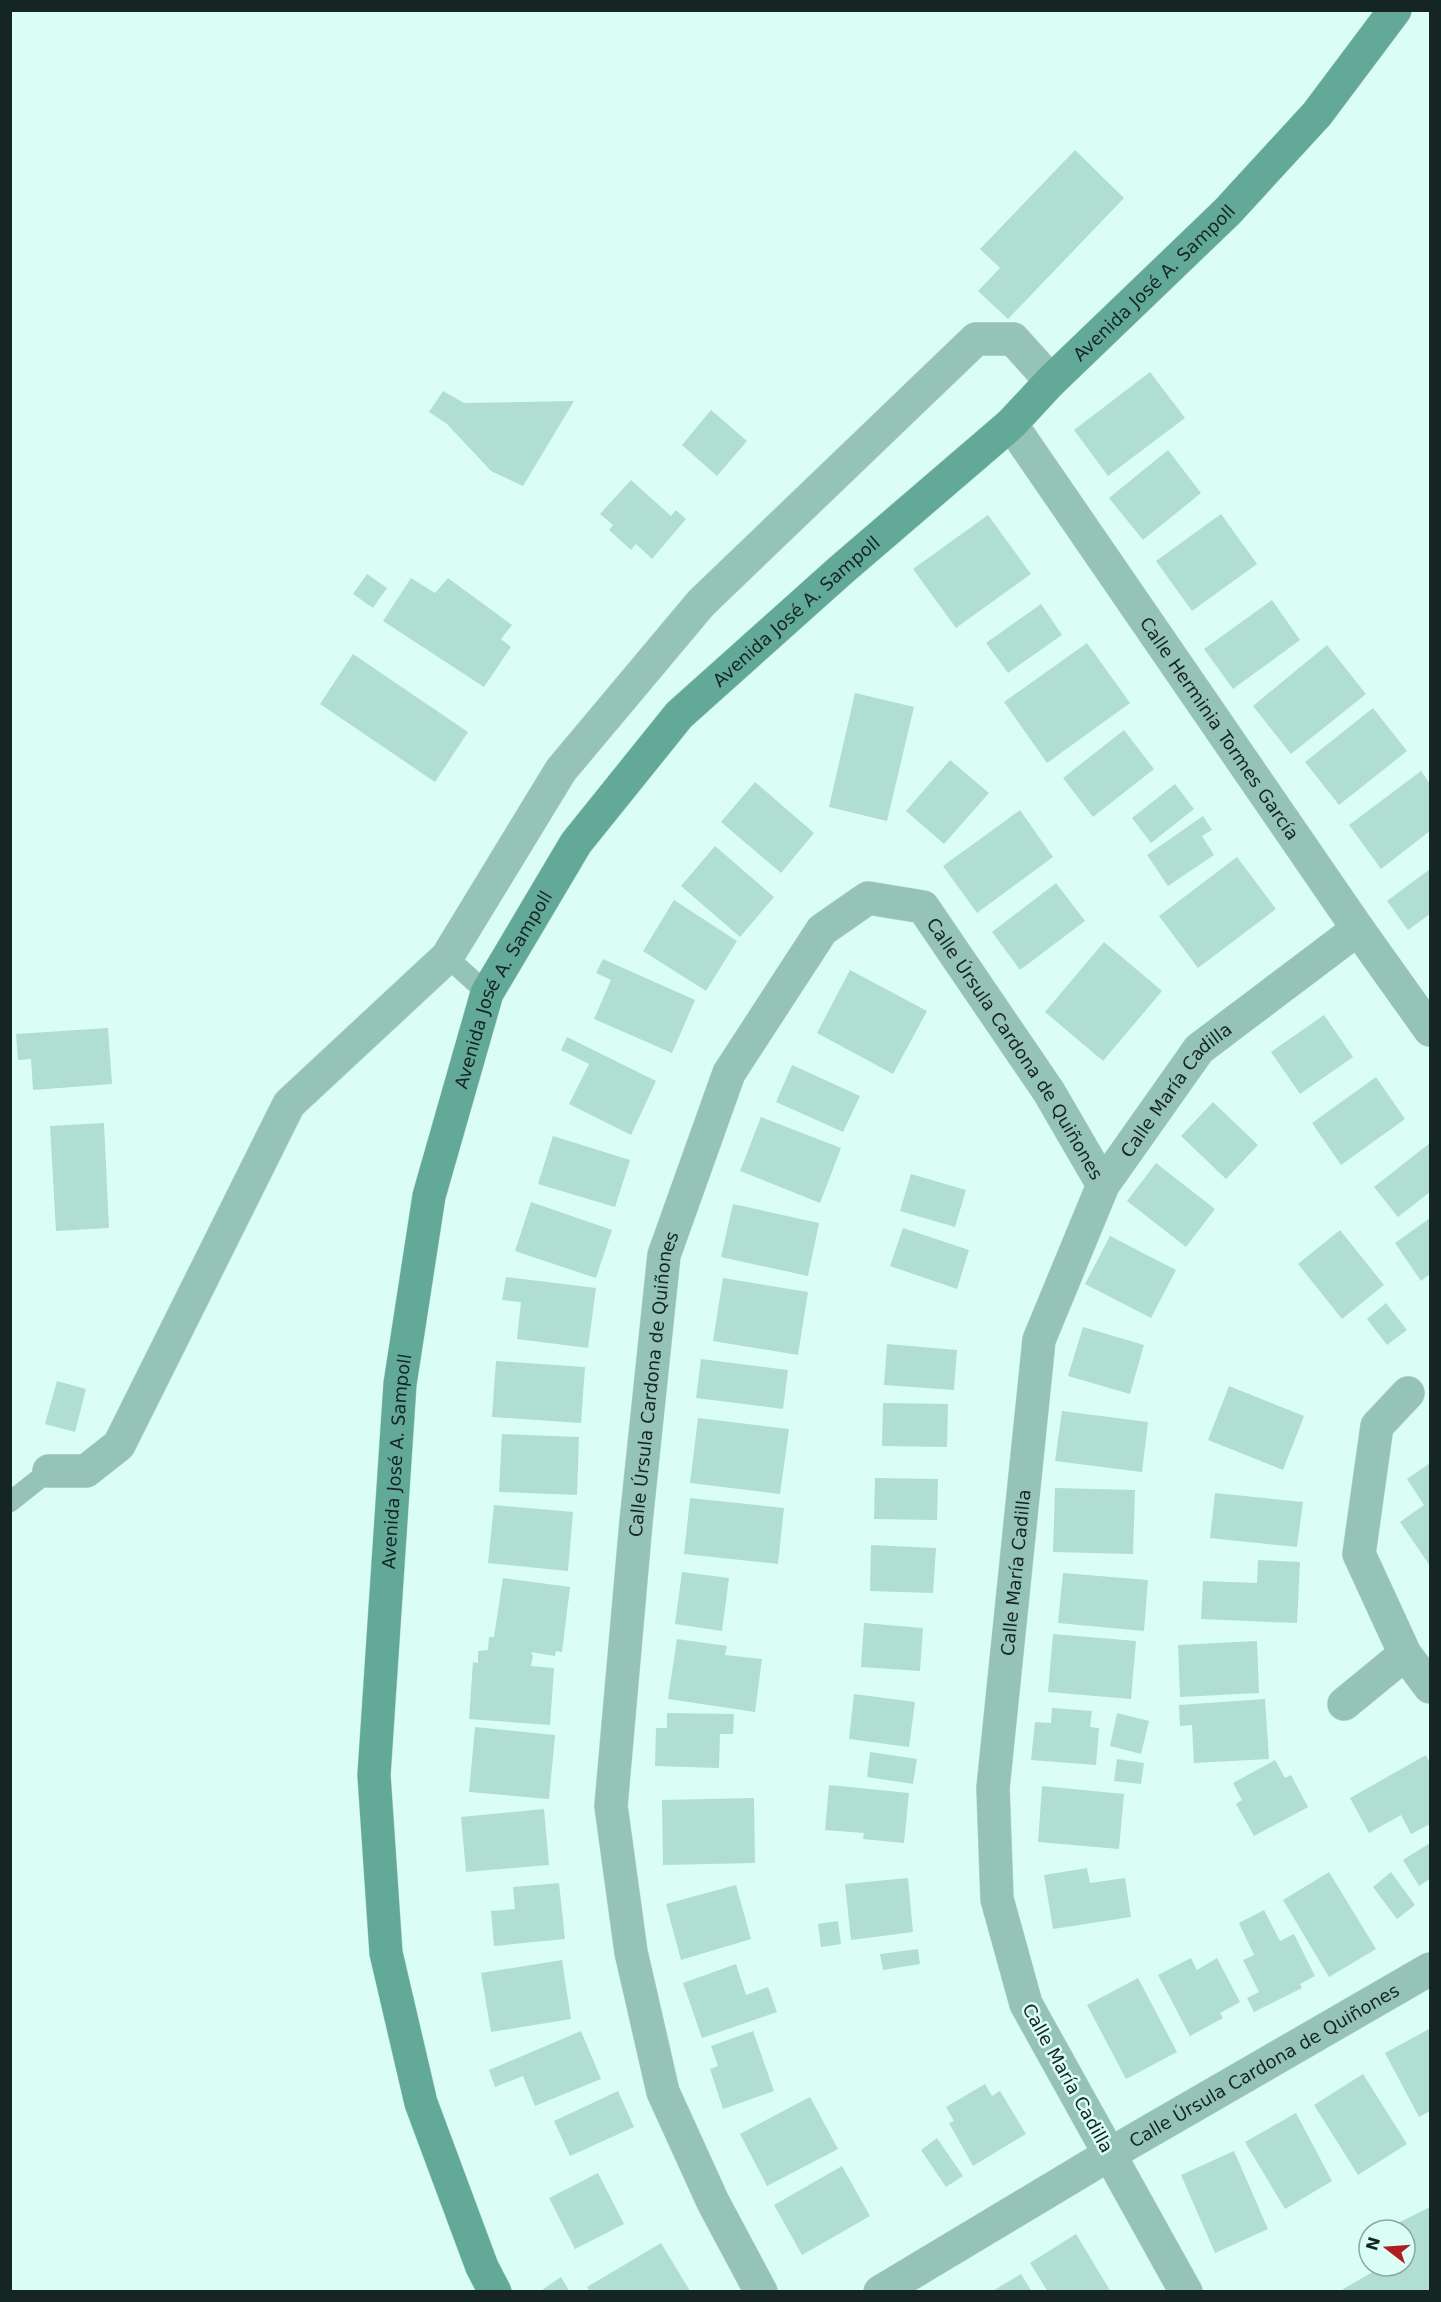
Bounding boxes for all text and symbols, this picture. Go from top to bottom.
street label: Avenida José A. Sampoll [1068,200,1239,365]
street label: Avenida José A. Sampoll [708,531,884,691]
street label: Calle Herminia Tormes García [1136,613,1304,844]
street label: Avenida José A. Sampoll [450,887,556,1091]
street label: Calle Úrsula Cardona de Quiñones [923,913,1108,1183]
street label: Calle María Cadilla [1116,1018,1235,1161]
street label: Calle Úrsula Cardona de Quiñones [624,1228,682,1538]
street label: Avenida José A. Sampoll [377,1352,415,1570]
street label: Calle María Cadilla [996,1488,1034,1657]
street label: Calle Úrsula Cardona de Quiñones [1125,1979,1403,2151]
street label: Calle María Cadilla [1018,2000,1118,2156]
north arrow [1357,2218,1417,2278]
text: N [1362,2235,1384,2253]

